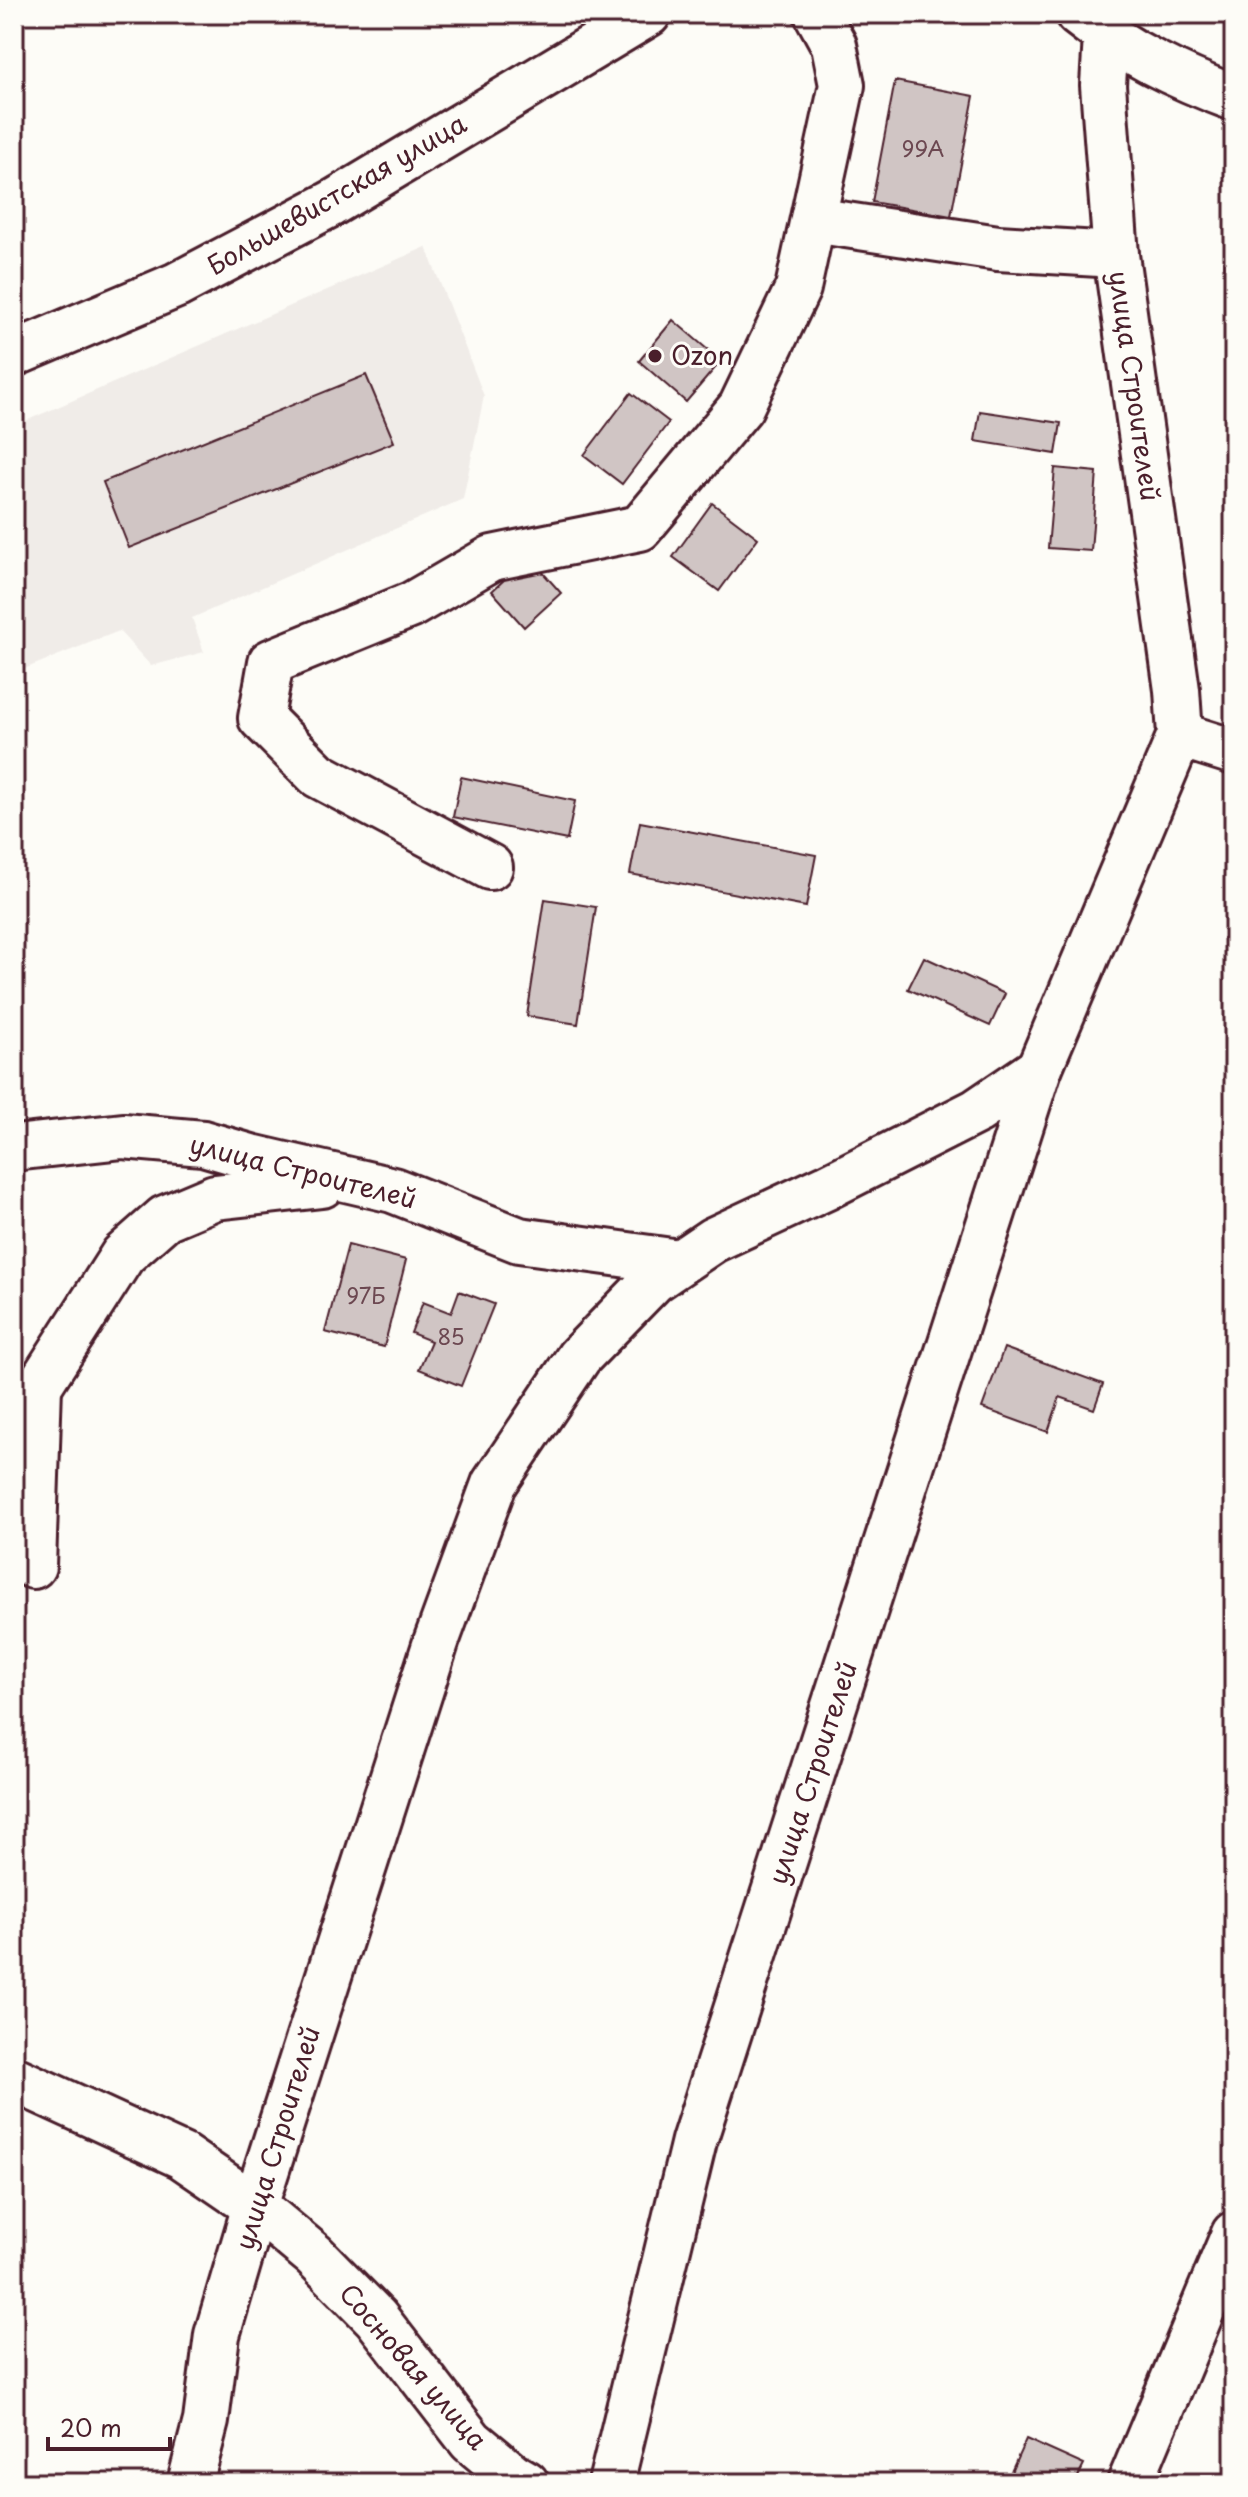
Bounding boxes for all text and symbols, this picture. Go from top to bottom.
street label: Большевистская улица [199,103,474,284]
house number: 99А [902,131,945,164]
street label: улица Строителей [1100,268,1171,504]
place label: Ozon [671,335,733,374]
marker: Ozon [646,347,664,365]
street label: улица Строителей [186,1124,421,1218]
house number: 97Б [346,1278,386,1311]
house number: 85 [437,1319,465,1352]
street label: улица Строителей [757,1656,866,1889]
street label: улица Строителей [224,2021,329,2254]
street label: Сосновая улица [331,2274,498,2458]
scale bar [48,2401,170,2451]
text: 20 m [60,2409,122,2445]

